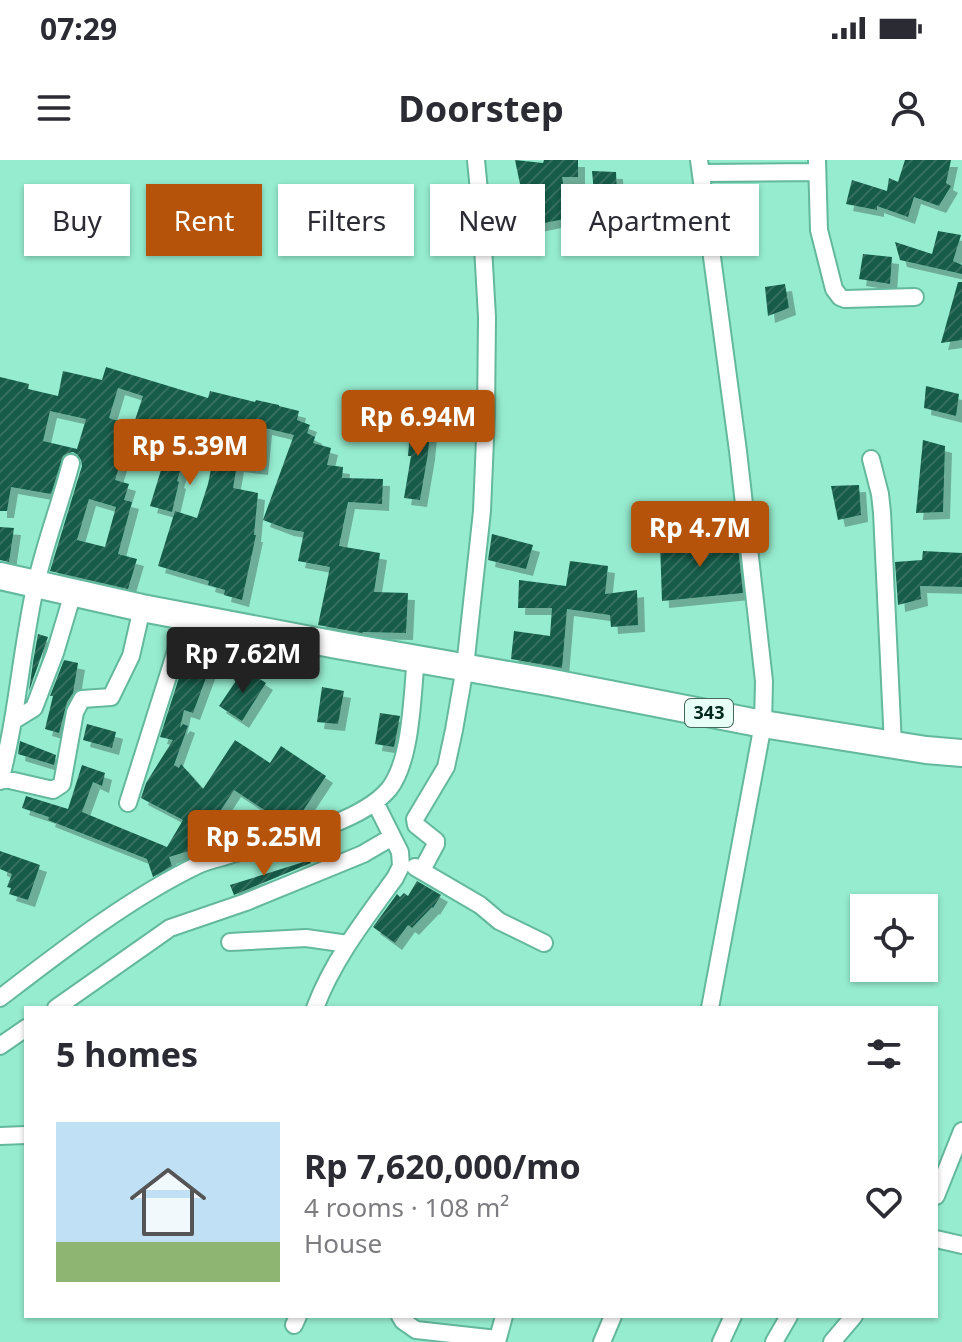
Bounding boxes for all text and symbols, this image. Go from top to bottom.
text: 07:29 [40,8,117,49]
text: Doorstep [398,84,564,133]
icon: menu [32,86,76,130]
icon: person [886,86,930,130]
chip: Buy [24,184,130,256]
chip: Rent [146,184,262,256]
chip: Filters [278,184,414,256]
chip: New [430,184,545,256]
chip: Apartment [561,184,759,256]
pin: Rp 6.94M [335,390,501,458]
text: Rp 6.94M [360,398,476,434]
pin: Rp 5.39M [107,419,273,487]
text: Rp 5.39M [132,427,248,463]
pin: Rp 4.7M [626,501,774,569]
text: Rp 4.7M [649,509,751,545]
pin: Rp 7.62M [160,627,326,695]
text: Rp 7.62M [185,635,301,671]
road number: 343 [685,699,733,727]
pin: Rp 5.25M [181,810,347,878]
text: Rp 5.25M [206,818,322,854]
map controls [850,894,938,982]
button: locate [850,894,938,982]
text: 5 homes [56,1031,198,1077]
icon: filters [862,1032,906,1076]
text: Rp 7,620,000/mo [304,1143,581,1189]
icon: home [120,1154,216,1250]
icon: heart [862,1180,906,1224]
text: 4 rooms · 108 m² [304,1189,509,1225]
text: House [304,1225,382,1261]

